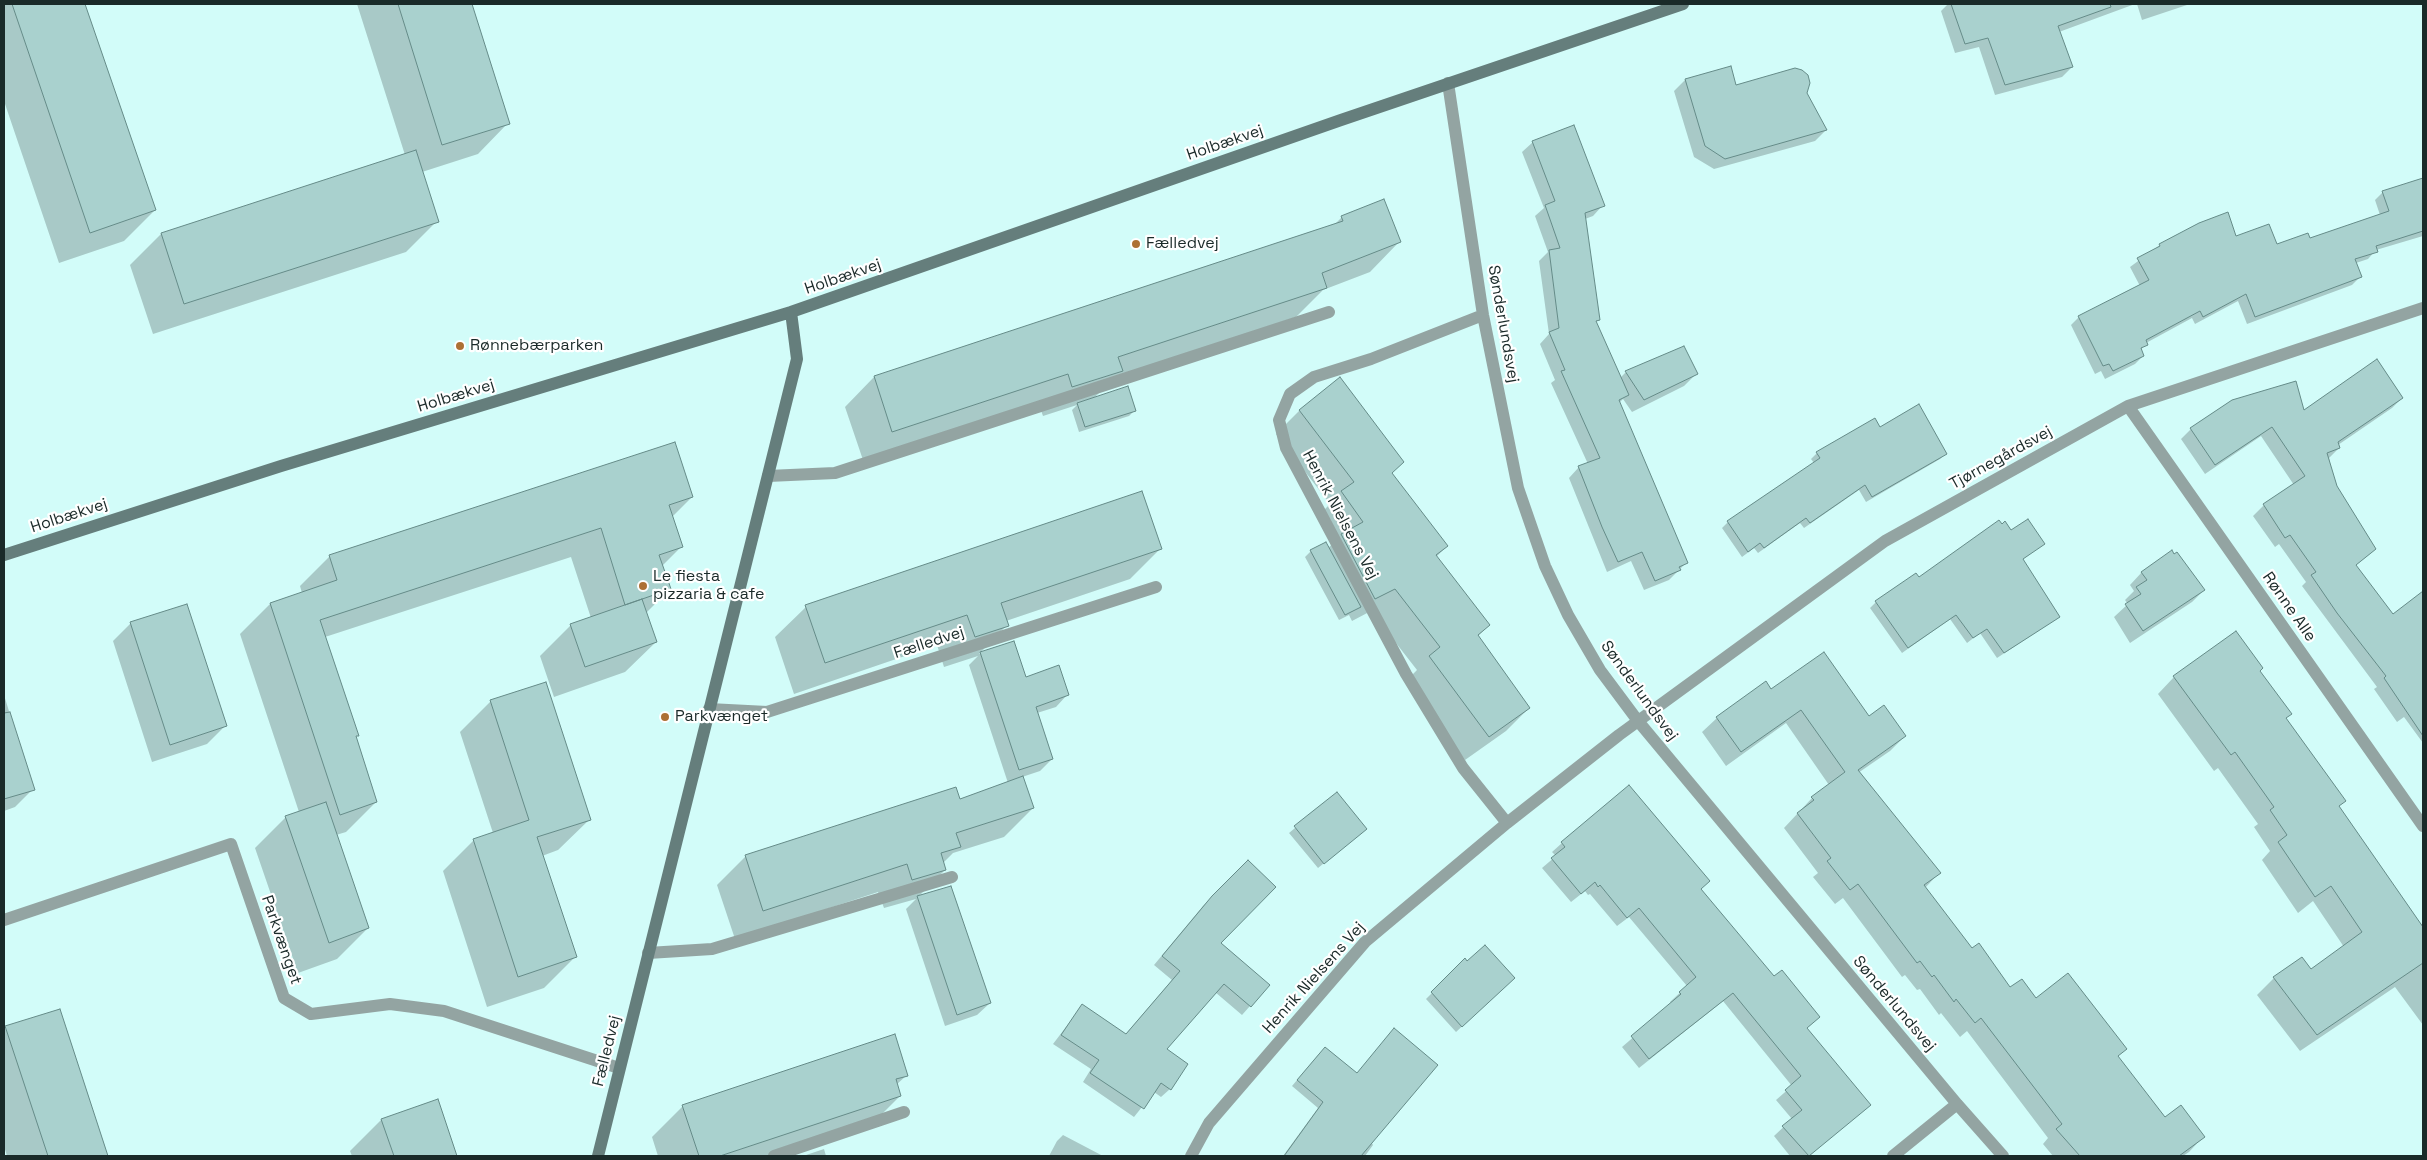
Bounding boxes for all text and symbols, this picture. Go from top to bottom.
street label: Holbækvej [1184,121,1266,165]
place label: Fælledvej [1146,234,1219,254]
marker: Fælledvej [1130,238,1142,250]
street label: Holbækvej [802,255,884,299]
street label: Sønderlundsvej [1483,264,1523,384]
place label: Rønnebærparken [470,336,603,356]
marker: Rønnebærparken [454,340,466,352]
street label: Holbækvej [415,375,497,417]
street label: Tjørnegårdsvej [1947,422,2055,494]
street label: Henrik Nielsens Vej [1298,447,1382,583]
street label: Holbækvej [28,495,110,537]
place label: Le fiesta pizzaria & cafe [653,567,765,605]
street label: Rønne Alle [2258,568,2320,646]
marker: Le fiesta pizzaria & cafe [637,580,649,592]
street label: Fælledvej [891,623,967,663]
street label: Sønderlundsvej [1596,637,1682,745]
place label: Parkvænget [675,707,768,727]
marker: Parkvænget [659,711,671,723]
street label: Parkvænget [257,893,305,987]
street label: Henrik Nielsens Vej [1259,918,1369,1038]
street label: Sønderlundsvej [1848,952,1940,1056]
street label: Fælledvej [589,1013,625,1089]

